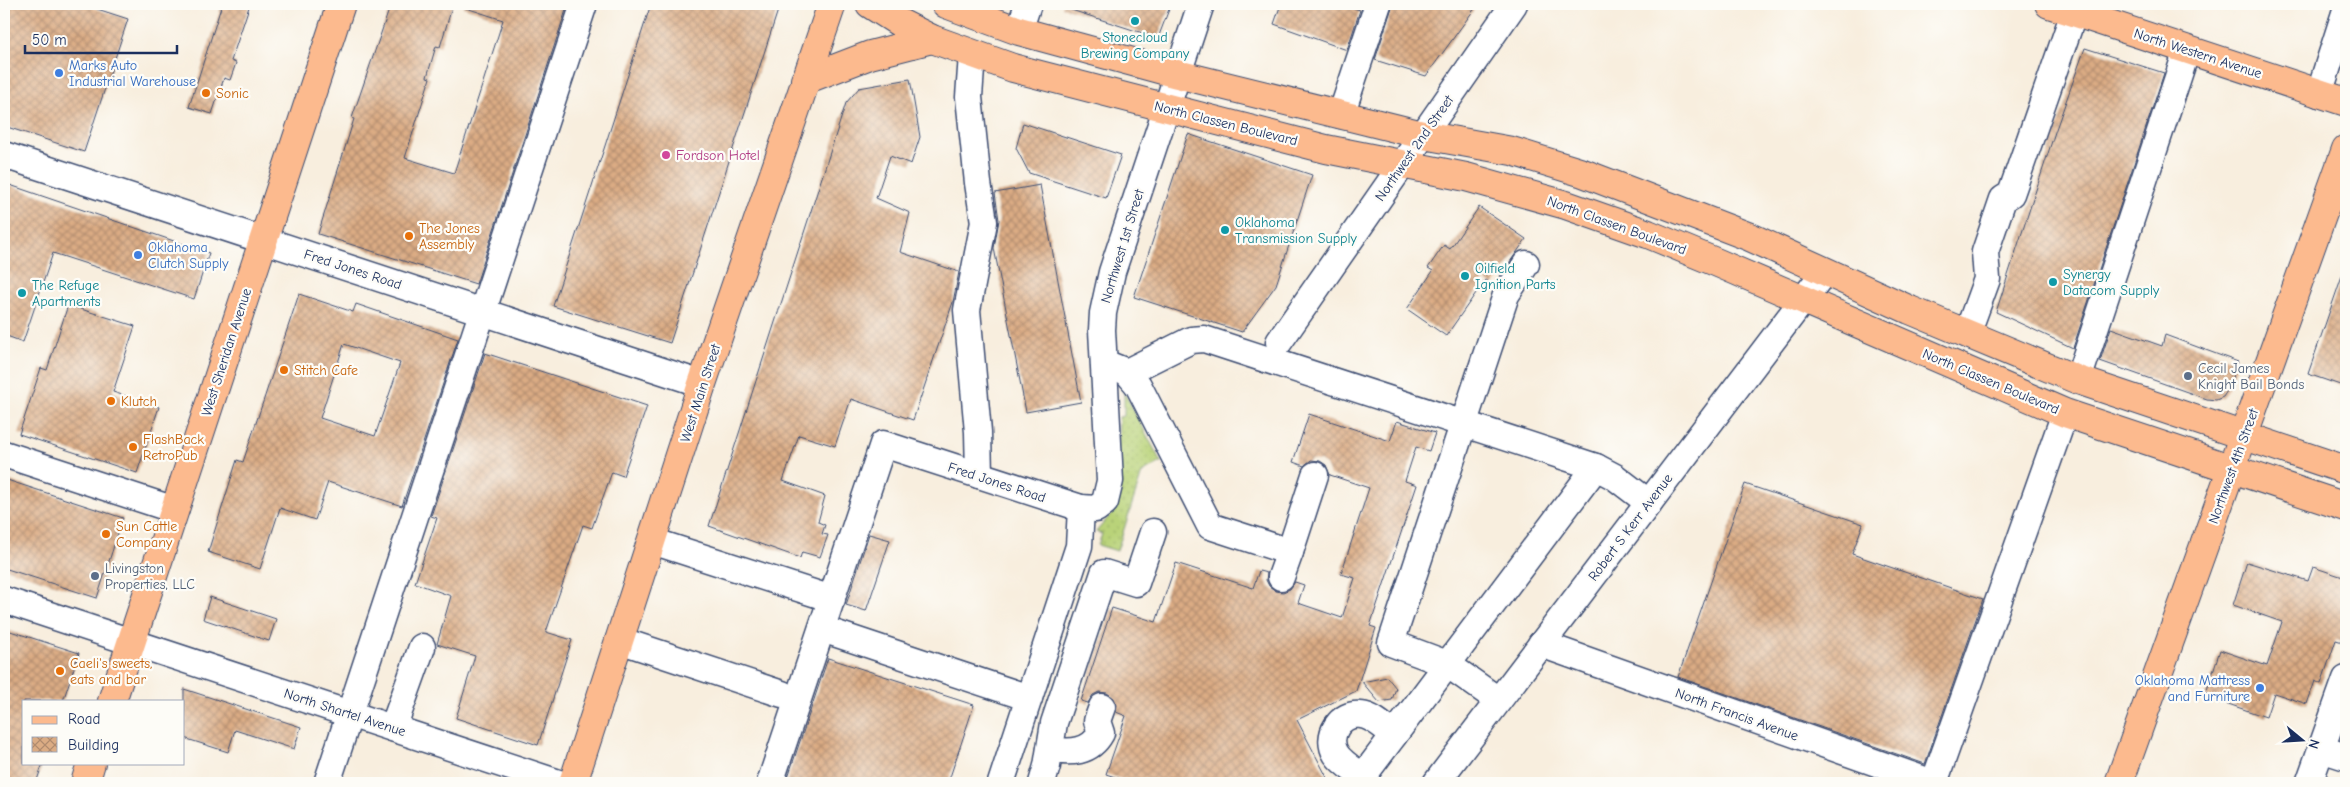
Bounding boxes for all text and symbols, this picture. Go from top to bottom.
marker: Stonecloud Brewing Company [1129,15,1141,27]
scale bar [25,22,178,54]
street label: North Western Avenue [2132,25,2264,82]
place label: Stonecloud Brewing Company [1081,29,1190,62]
text: 50 m [32,31,67,49]
place label: Marks Auto Industrial Warehouse [69,57,196,90]
marker: Marks Auto Industrial Warehouse [53,67,65,79]
place label: Sonic [216,85,249,102]
marker: Sonic [200,87,212,99]
street label: Northwest 2nd Street [1371,91,1458,205]
street label: North Classen Boulevard [1153,97,1299,150]
place label: Fordson Hotel [676,147,760,164]
marker: Fordson Hotel [660,149,672,161]
street label: Northwest 1st Street [1097,186,1148,305]
street label: North Classen Boulevard [1545,192,1689,259]
place label: Oklahoma Transmission Supply [1235,214,1358,247]
place label: The Jones Assembly [419,220,480,253]
marker: Oklahoma Transmission Supply [1219,224,1231,236]
marker: The Jones Assembly [403,230,415,242]
place label: Oklahoma Clutch Supply [148,239,229,272]
street label: Fred Jones Road [302,246,404,293]
marker: Oklahoma Clutch Supply [132,249,144,261]
place label: Oilfield Ignition Parts [1475,260,1556,293]
place label: Synergy Datacom Supply [2063,266,2160,299]
marker: Oilfield Ignition Parts [1459,270,1471,282]
marker: Synergy Datacom Supply [2047,276,2059,288]
place label: The Refuge Apartments [32,277,101,310]
street label: West Sheridan Avenue [198,286,255,418]
marker: The Refuge Apartments [16,287,28,299]
street label: West Main Street [677,341,725,444]
street label: North Classen Boulevard [1920,345,2062,418]
place label: Cecil James Knight Bail Bonds [2198,360,2304,393]
place label: Stitch Cafe [294,362,358,379]
marker: Stitch Cafe [278,364,290,376]
marker: Cecil James Knight Bail Bonds [2182,370,2194,382]
place label: Klutch [121,393,157,410]
marker: Klutch [105,395,117,407]
street label: Northwest 4th Street [2205,405,2263,526]
place label: FlashBack RetroPub [143,431,204,464]
marker: FlashBack RetroPub [127,441,139,453]
street label: Fred Jones Road [946,459,1048,506]
street label: Robert S Kerr Avenue [1584,470,1676,584]
place label: Sun Cattle Company [116,518,177,551]
marker: Sun Cattle Company [100,528,112,540]
place label: Livingston Properties, LLC [105,560,195,593]
marker: Livingston Properties, LLC [89,570,101,582]
place label: Caeli's sweets, eats and bar [70,655,152,688]
marker: Caeli's sweets, eats and bar [54,665,66,677]
place label: Oklahoma Mattress and Furniture [2135,672,2250,705]
marker: Oklahoma Mattress and Furniture [2254,682,2266,694]
street label: North Francis Avenue [1673,684,1801,745]
street label: North Shartel Avenue [282,685,408,740]
legend [22,700,185,764]
text: Road [68,710,100,728]
north arrow [2278,714,2328,764]
text: Building [68,736,119,754]
text: N [2304,737,2323,751]

